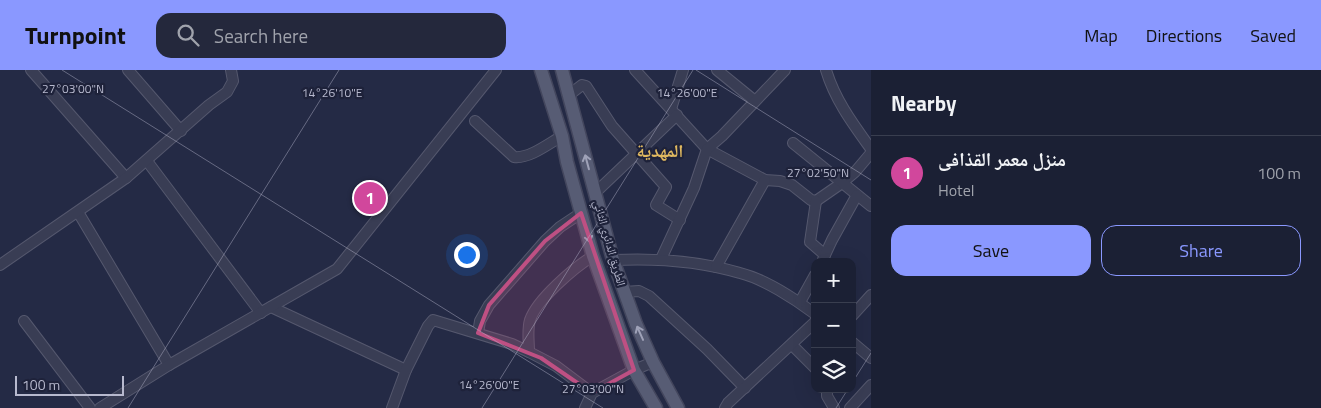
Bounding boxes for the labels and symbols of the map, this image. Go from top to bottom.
text: 27°03'00"N [42,79,104,98]
text: 14°26'10"E [302,83,363,102]
text: 14°26'00"E [657,83,718,102]
district label: المهدية [637,137,683,164]
one-way arrow [582,154,592,170]
text: 27°02'50"N [787,163,849,182]
pin: 1 [354,179,386,217]
street label: الطريق الدائري الثاني [588,198,631,289]
one-way arrow [583,226,593,242]
your location [454,242,480,268]
one-way arrow [635,326,645,341]
scale bar [15,373,124,396]
text: 14°26'00"E [459,375,520,394]
text: 27°03'00"N [562,379,624,398]

